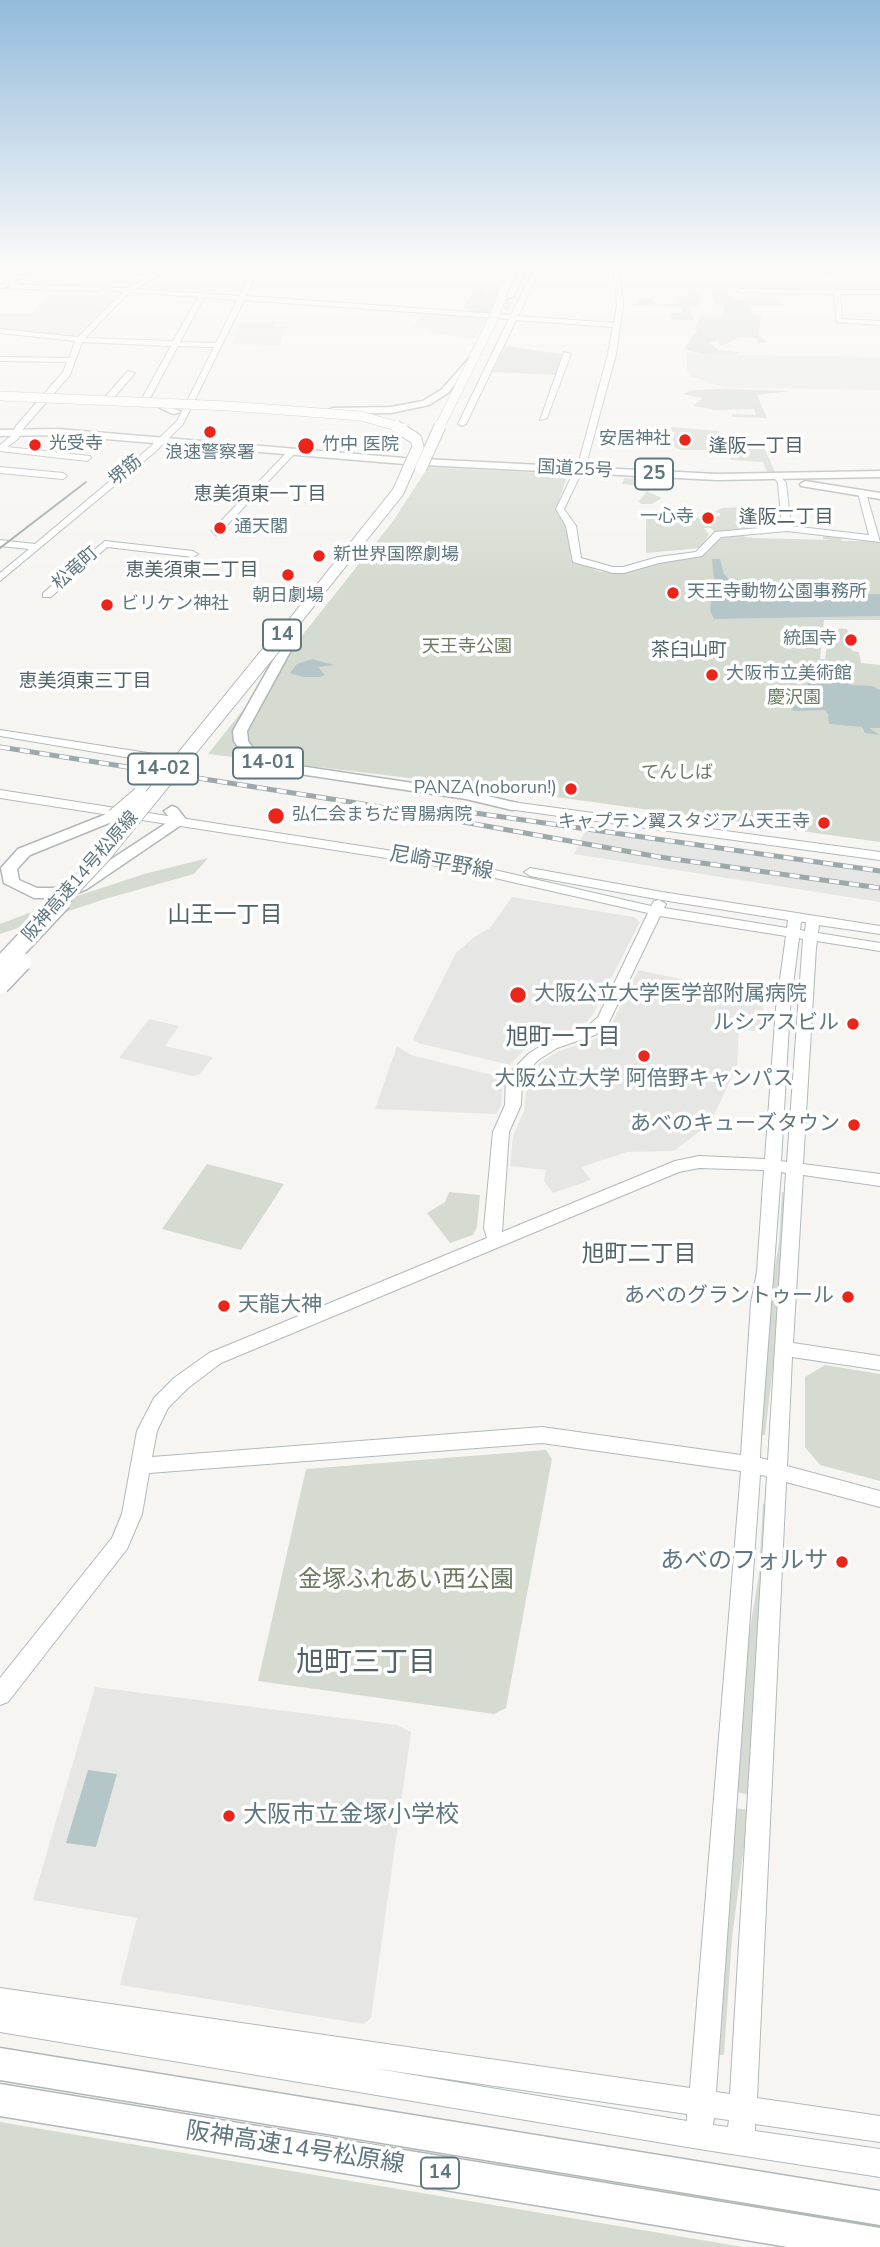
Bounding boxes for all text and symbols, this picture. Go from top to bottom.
marker: 浪速警察署 [202,424,218,440]
place label: 安居神社 [599,429,671,451]
marker: 安居神社 [677,432,693,448]
place label: 光受寺 [49,434,103,456]
place label: 竹中 医院 [322,435,399,457]
marker: 竹中 医院 [296,436,316,456]
district label: 逢阪一丁目 [709,436,803,458]
marker: 光受寺 [27,437,43,453]
place label: 浪速警察署 [165,443,255,465]
street label: 堺筋 [105,451,147,491]
street label: 国道25号 [537,457,613,483]
road number: 25 [635,458,673,489]
district label: 恵美須東一丁目 [194,484,326,506]
place label: 一心寺 [640,507,694,529]
district label: 逢阪二丁目 [739,507,833,529]
marker: 一心寺 [700,510,716,526]
place label: 通天閣 [234,517,288,539]
marker: 通天閣 [212,520,228,536]
street label: 松竜町 [49,543,103,595]
place label: 新世界国際劇場 [333,545,459,567]
marker: 新世界国際劇場 [311,548,327,564]
district label: 恵美須東二丁目 [126,560,258,582]
marker: 朝日劇場 [280,567,296,583]
place label: 天王寺動物公園事務所 [687,582,867,604]
marker: 天王寺動物公園事務所 [665,585,681,601]
place label: 朝日劇場 [252,586,324,608]
place label: ビリケン神社 [121,594,229,616]
marker: ビリケン神社 [99,597,115,613]
road number: 14 [263,620,301,650]
place label: 統国寺 [783,629,837,651]
marker: 統国寺 [843,632,859,648]
park label: 天王寺公園 [422,637,512,659]
district label: 茶臼山町 [651,640,727,662]
place label: 大阪市立美術館 [726,664,852,686]
marker: 大阪市立美術館 [704,667,720,683]
district label: 恵美須東三丁目 [19,671,151,693]
park label: 慶沢園 [767,688,821,710]
road number: 14-01 [233,748,303,778]
road number: 14-02 [128,754,198,784]
park label: てんしば [641,763,713,785]
place label: PANZA(noborun!) [414,778,557,800]
marker: PANZA(noborun!) [563,781,579,797]
place label: 弘仁会まちだ胃腸病院 [292,805,472,827]
marker: 弘仁会まちだ胃腸病院 [266,806,286,826]
street label: 阪神高速14号松原線 [19,807,143,947]
place label: キャプテン翼スタジアム天王寺 [558,812,810,834]
marker: キャプテン翼スタジアム天王寺 [816,815,832,831]
street label: 尼崎平野線 [387,842,495,886]
district label: 山王一丁目 [168,902,282,930]
place label: 大阪公立大学医学部附属病院 [534,982,807,1008]
marker: 大阪公立大学医学部附属病院 [508,985,528,1005]
place label: ルシアスビル [713,1011,839,1037]
marker: ルシアスビル [845,1016,861,1032]
district label: 旭町一丁目 [506,1024,620,1052]
marker: 大阪公立大学 阿倍野キャンパス [636,1048,652,1064]
place label: 大阪公立大学 阿倍野キャンパス [494,1067,794,1093]
place label: あべのキューズタウン [630,1112,840,1138]
marker: あべのキューズタウン [846,1117,862,1133]
district label: 旭町二丁目 [582,1241,696,1269]
place label: あべのグラントゥール [624,1284,834,1310]
marker: あべのグラントゥール [840,1289,856,1305]
place label: 天龍大神 [238,1293,322,1319]
marker: 天龍大神 [216,1298,232,1314]
place label: あべのフォルサ [660,1548,828,1576]
marker: あべのフォルサ [834,1554,850,1570]
park label: 金塚ふれあい西公園 [298,1567,514,1595]
district label: 旭町三丁目 [296,1647,436,1681]
place label: 大阪市立金塚小学校 [243,1802,459,1830]
marker: 大阪市立金塚小学校 [221,1808,237,1824]
street label: 阪神高速14号松原線 [184,2118,406,2180]
road number: 14 [421,2158,459,2188]

